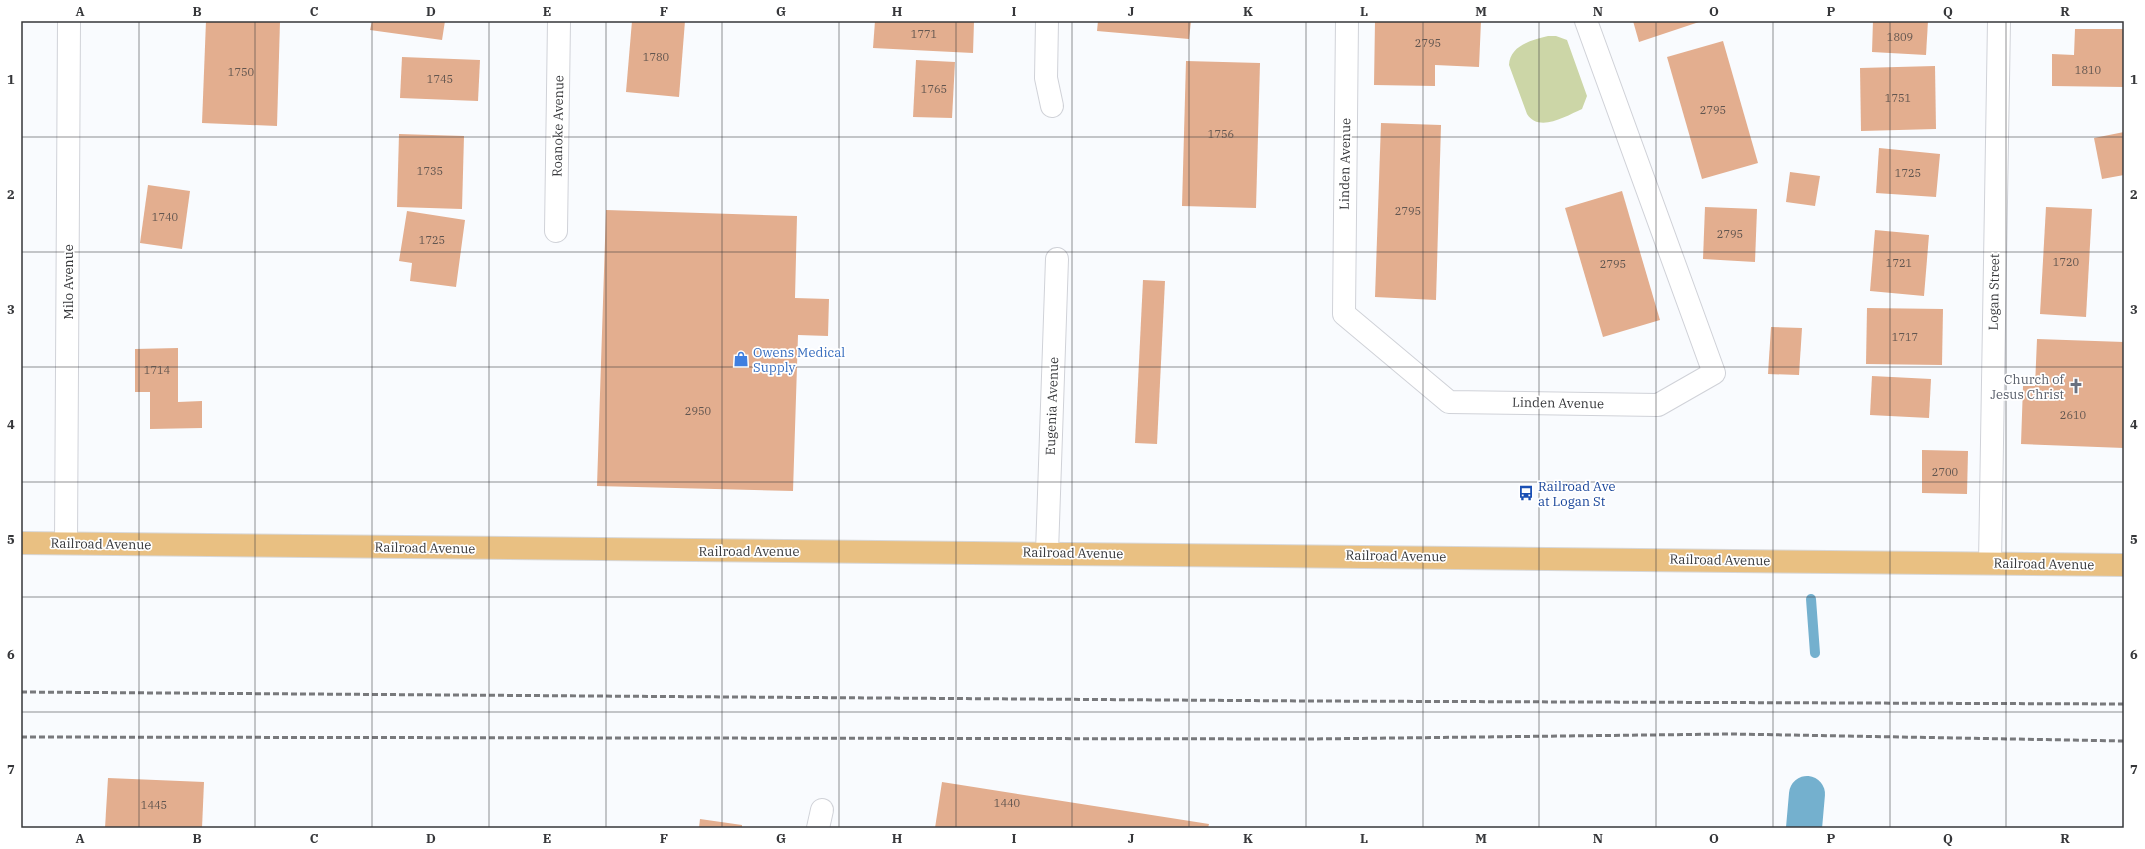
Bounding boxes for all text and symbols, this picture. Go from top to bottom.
text: A [75,3,85,20]
text: B [192,3,202,20]
text: C [310,3,319,20]
text: D [426,3,436,20]
text: E [543,3,551,20]
text: F [660,3,668,20]
text: G [776,3,786,20]
text: H [892,3,903,20]
text: I [1012,3,1017,20]
text: J [1128,3,1135,20]
text: K [1243,3,1253,20]
text: L [1360,3,1368,20]
text: M [1475,3,1487,20]
text: N [1593,3,1603,20]
text: O [1709,3,1719,20]
text: P [1827,3,1836,20]
text: Q [1943,3,1953,20]
text: R [2060,3,2070,20]
house number: 1771 [911,27,937,41]
house number: 1809 [1887,30,1913,44]
house number: 2795 [1415,36,1441,50]
house number: 1780 [643,50,670,64]
house number: 1810 [2075,63,2102,77]
house number: 1750 [228,65,255,79]
text: 1 [7,71,15,88]
text: 1 [2130,71,2138,88]
house number: 1745 [427,72,453,86]
street label: Roanoke Avenue [549,75,567,177]
house number: 1765 [921,82,947,96]
house number: 1751 [1885,91,1911,105]
house number: 2795 [1700,103,1726,117]
street label: Linden Avenue [1336,118,1354,210]
house number: 1756 [1208,127,1234,141]
house number: 1735 [417,164,443,178]
house number: 1725 [1895,166,1921,180]
text: 2 [7,186,15,203]
text: 2 [2130,186,2138,203]
house number: 2795 [1395,204,1421,218]
house number: 1740 [152,210,179,224]
house number: 2795 [1717,227,1743,241]
house number: 1725 [419,233,445,247]
street label: Milo Avenue [60,244,77,320]
street label: Logan Street [1985,253,2003,331]
house number: 1720 [2053,255,2080,269]
house number: 1721 [1886,256,1912,270]
house number: 2795 [1600,257,1626,271]
text: 3 [7,301,15,318]
text: 3 [2130,301,2138,318]
house number: 1717 [1892,330,1918,344]
place label: Owens Medical Supply [753,344,845,376]
shop icon: Owens Medical Supply [732,350,750,368]
street label: Eugenia Avenue [1042,356,1062,456]
house number: 1714 [144,363,171,377]
place label: Church of Jesus Christ [1990,371,2066,403]
church icon: Church of Jesus Christ [2067,377,2085,395]
street label: Linden Avenue [1512,394,1604,412]
house number: 2950 [685,404,712,418]
house number: 2610 [2060,408,2087,422]
text: 4 [7,416,15,433]
text: 4 [2130,416,2138,433]
house number: 2700 [1932,465,1959,479]
place label: Railroad Ave at Logan St [1538,478,1615,510]
bus stop icon: Railroad Ave at Logan St [1517,484,1535,502]
text: 5 [7,531,15,548]
text: 5 [2130,531,2138,548]
street label: Railroad Avenue [50,535,152,553]
street label: Railroad Avenue [374,539,476,557]
street label: Railroad Avenue [699,543,799,560]
street label: Railroad Avenue [1022,544,1124,562]
street label: Railroad Avenue [1345,547,1447,565]
street label: Railroad Avenue [1669,551,1771,569]
street label: Railroad Avenue [1993,555,2095,573]
text: 6 [7,646,15,663]
text: 6 [2130,646,2138,663]
text: 7 [7,761,15,778]
text: 7 [2130,761,2138,778]
house number: 1440 [994,796,1021,810]
house number: 1445 [141,798,167,812]
text: A [75,830,85,847]
text: B [192,830,202,847]
text: C [310,830,319,847]
text: D [426,830,436,847]
text: E [543,830,551,847]
text: F [660,830,668,847]
text: G [776,830,786,847]
text: H [892,830,903,847]
text: I [1012,830,1017,847]
text: J [1128,830,1135,847]
text: K [1243,830,1253,847]
text: L [1360,830,1368,847]
text: M [1475,830,1487,847]
text: N [1593,830,1603,847]
text: O [1709,830,1719,847]
text: P [1827,830,1836,847]
text: Q [1943,830,1953,847]
text: R [2060,830,2070,847]

